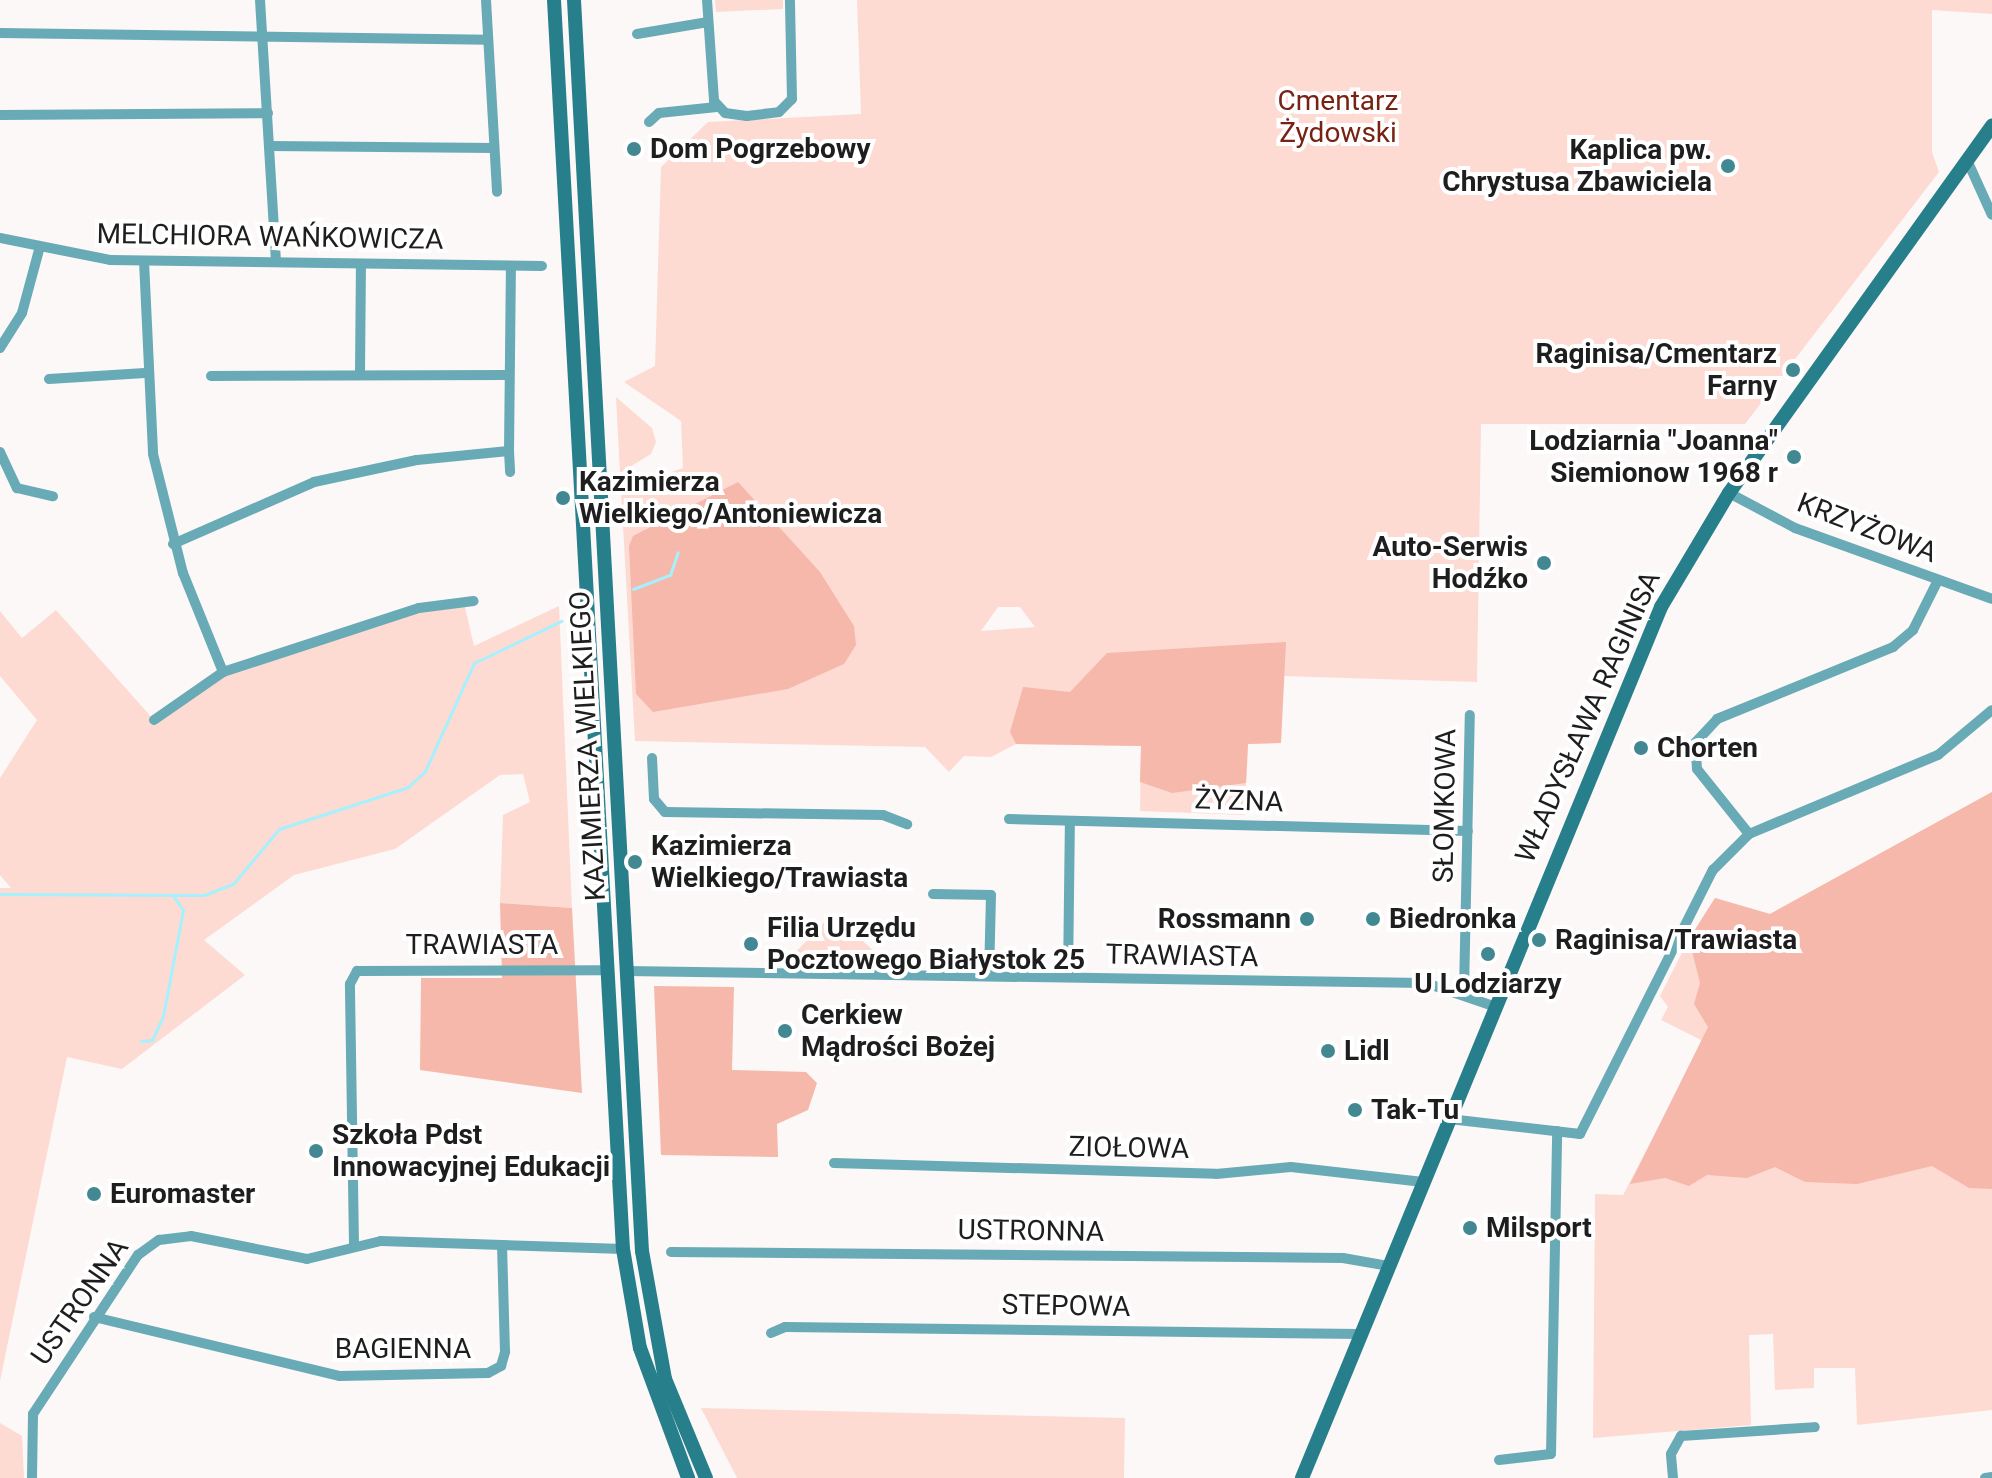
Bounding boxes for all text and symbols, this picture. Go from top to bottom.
park label: Cmentarz Żydowski [1278,84,1398,150]
place label: Dom Pogrzebowy [650,132,870,166]
place label: Kaplica pw. Chrystusa Zbawiciela [1442,133,1712,199]
marker: Dom Pogrzebowy [625,140,643,158]
marker: Kaplica pw. Chrystusa Zbawiciela [1719,157,1737,175]
street label: MELCHIORA WAŃKOWICZA [96,217,444,257]
place label: Raginisa/Cmentarz Farny [1535,337,1777,403]
marker: Raginisa/Cmentarz Farny [1784,361,1802,379]
place label: Lodziarnia "Joanna" Siemionow 1968 r [1529,424,1778,490]
marker: Lodziarnia "Joanna" Siemionow 1968 r [1785,448,1803,466]
place label: Kazimierza Wielkiego/Antoniewicza [579,465,882,531]
street label: KRZYŻOWA [1793,486,1941,570]
marker: Kazimierza Wielkiego/Antoniewicza [554,489,572,507]
place label: Auto-Serwis Hodźko [1373,530,1528,596]
marker: Auto-Serwis Hodźko [1535,554,1553,572]
street label: WŁADYSŁAWA RAGINISA [1508,566,1668,868]
street label: KAZIMIERZA WIELKIEGO [563,590,613,902]
street label: SŁOMKOWA [1427,729,1463,883]
place label: Chorten [1657,731,1758,765]
marker: Chorten [1632,739,1650,757]
street label: ŻYZNA [1194,783,1284,819]
place label: Kazimierza Wielkiego/Trawiasta [651,829,908,895]
marker: Kazimierza Wielkiego/Trawiasta [626,853,644,871]
place label: Rossmann [1158,902,1291,936]
place label: Biedronka [1389,902,1516,936]
marker: Rossmann [1298,910,1316,928]
marker: Biedronka [1364,910,1382,928]
place label: Filia Urzędu Pocztowego Białystok 25 [767,911,1085,977]
place label: Raginisa/Trawiasta [1555,923,1797,957]
street label: TRAWIASTA [406,928,558,962]
marker: Raginisa/Trawiasta [1530,931,1548,949]
marker: Filia Urzędu Pocztowego Białystok 25 [742,935,760,953]
street label: TRAWIASTA [1105,938,1259,974]
marker: U Lodziarzy [1479,945,1497,963]
place label: U Lodziarzy [1414,967,1562,1001]
place label: Cerkiew Mądrości Bożej [801,998,995,1064]
marker: Cerkiew Mądrości Bożej [776,1022,794,1040]
place label: Lidl [1344,1034,1390,1068]
marker: Lidl [1319,1042,1337,1060]
place label: Tak-Tu [1371,1093,1459,1127]
marker: Tak-Tu [1346,1101,1364,1119]
place label: Szkoła Pdst Innowacyjnej Edukacji [332,1118,610,1184]
street label: ZIOŁOWA [1068,1130,1190,1166]
marker: Szkoła Pdst Innowacyjnej Edukacji [307,1142,325,1160]
place label: Euromaster [110,1177,255,1211]
marker: Euromaster [85,1185,103,1203]
place label: Milsport [1486,1211,1592,1245]
street label: USTRONNA [957,1213,1105,1249]
marker: Milsport [1461,1219,1479,1237]
street label: USTRONNA [24,1232,136,1372]
street label: STEPOWA [1001,1288,1131,1324]
street label: BAGIENNA [335,1332,471,1366]

